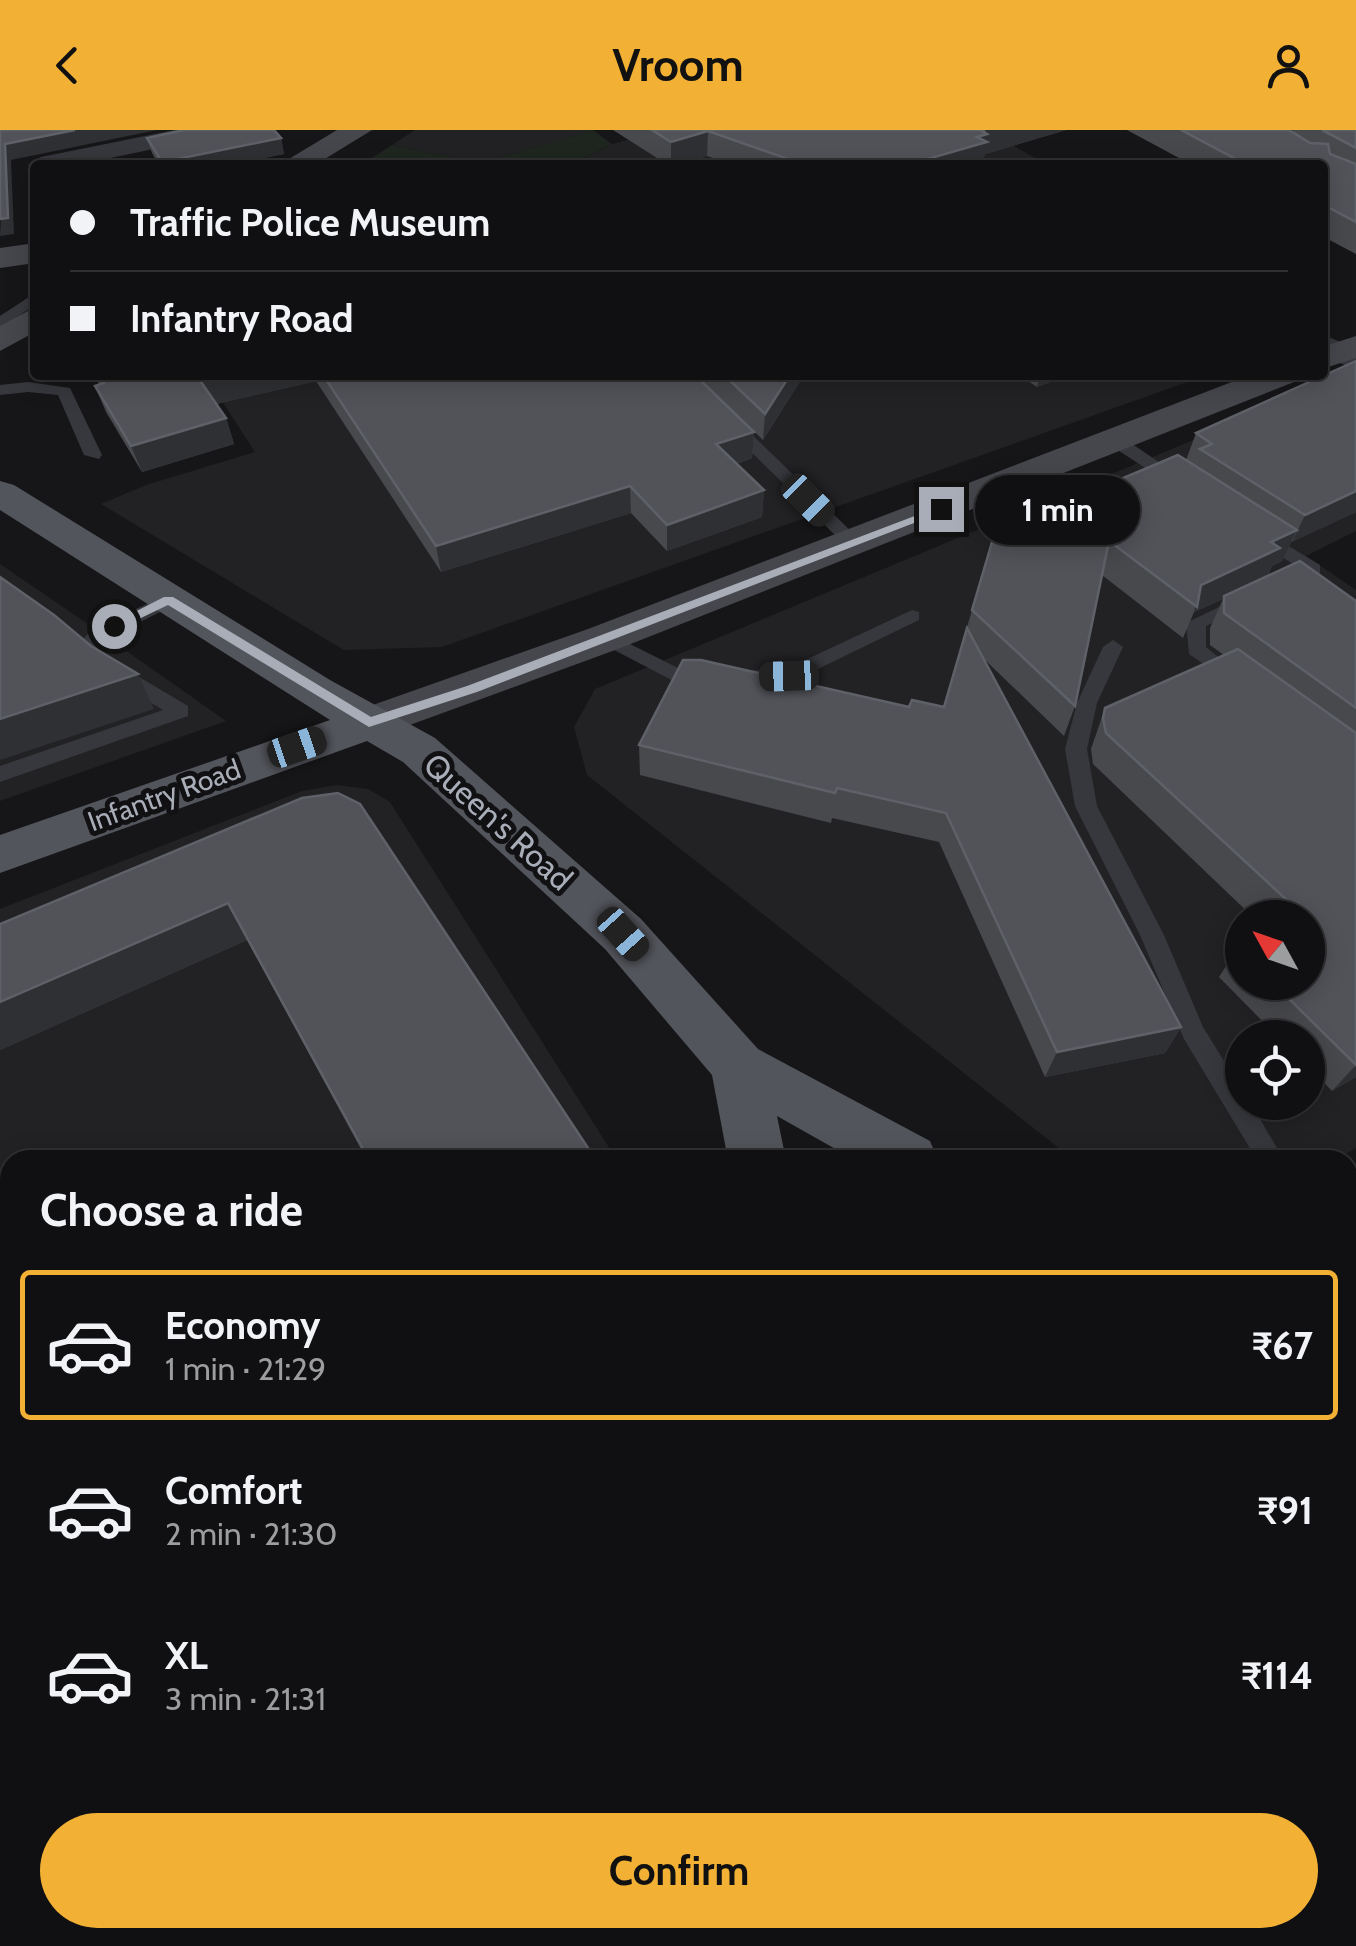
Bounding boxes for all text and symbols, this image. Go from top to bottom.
icon: back [40,38,95,93]
text: Vroom [612,38,744,92]
icon: person [1261,38,1316,93]
text: Traffic Police Museum [130,199,490,246]
text: Infantry Road [130,295,354,342]
car [776,468,840,532]
callout: 1 min [976,474,1141,544]
route end [919,487,964,532]
text: 1 min [1021,490,1094,529]
route start [92,604,137,649]
car [758,660,820,692]
car [264,723,330,771]
street label: Queen's Road [416,745,581,898]
street label: Infantry Road [83,752,245,838]
north arrow [1225,900,1325,1000]
map controls [1225,900,1325,1120]
car [592,902,654,966]
button: locate [1225,1020,1325,1120]
text: Choose a ride [40,1183,303,1237]
icon: car [45,1300,135,1390]
text: Economy [165,1302,320,1349]
text: ₹67 [1252,1322,1313,1369]
text: 1 min · 21:29 [165,1349,326,1388]
icon: car [45,1465,135,1555]
text: Comfort [165,1467,302,1514]
text: ₹91 [1257,1487,1313,1534]
text: 2 min · 21:30 [165,1514,337,1553]
icon: car [45,1630,135,1720]
text: XL [165,1632,208,1679]
text: ₹114 [1241,1652,1313,1699]
text: 3 min · 21:31 [165,1679,326,1718]
button: Confirm [40,1813,1318,1928]

